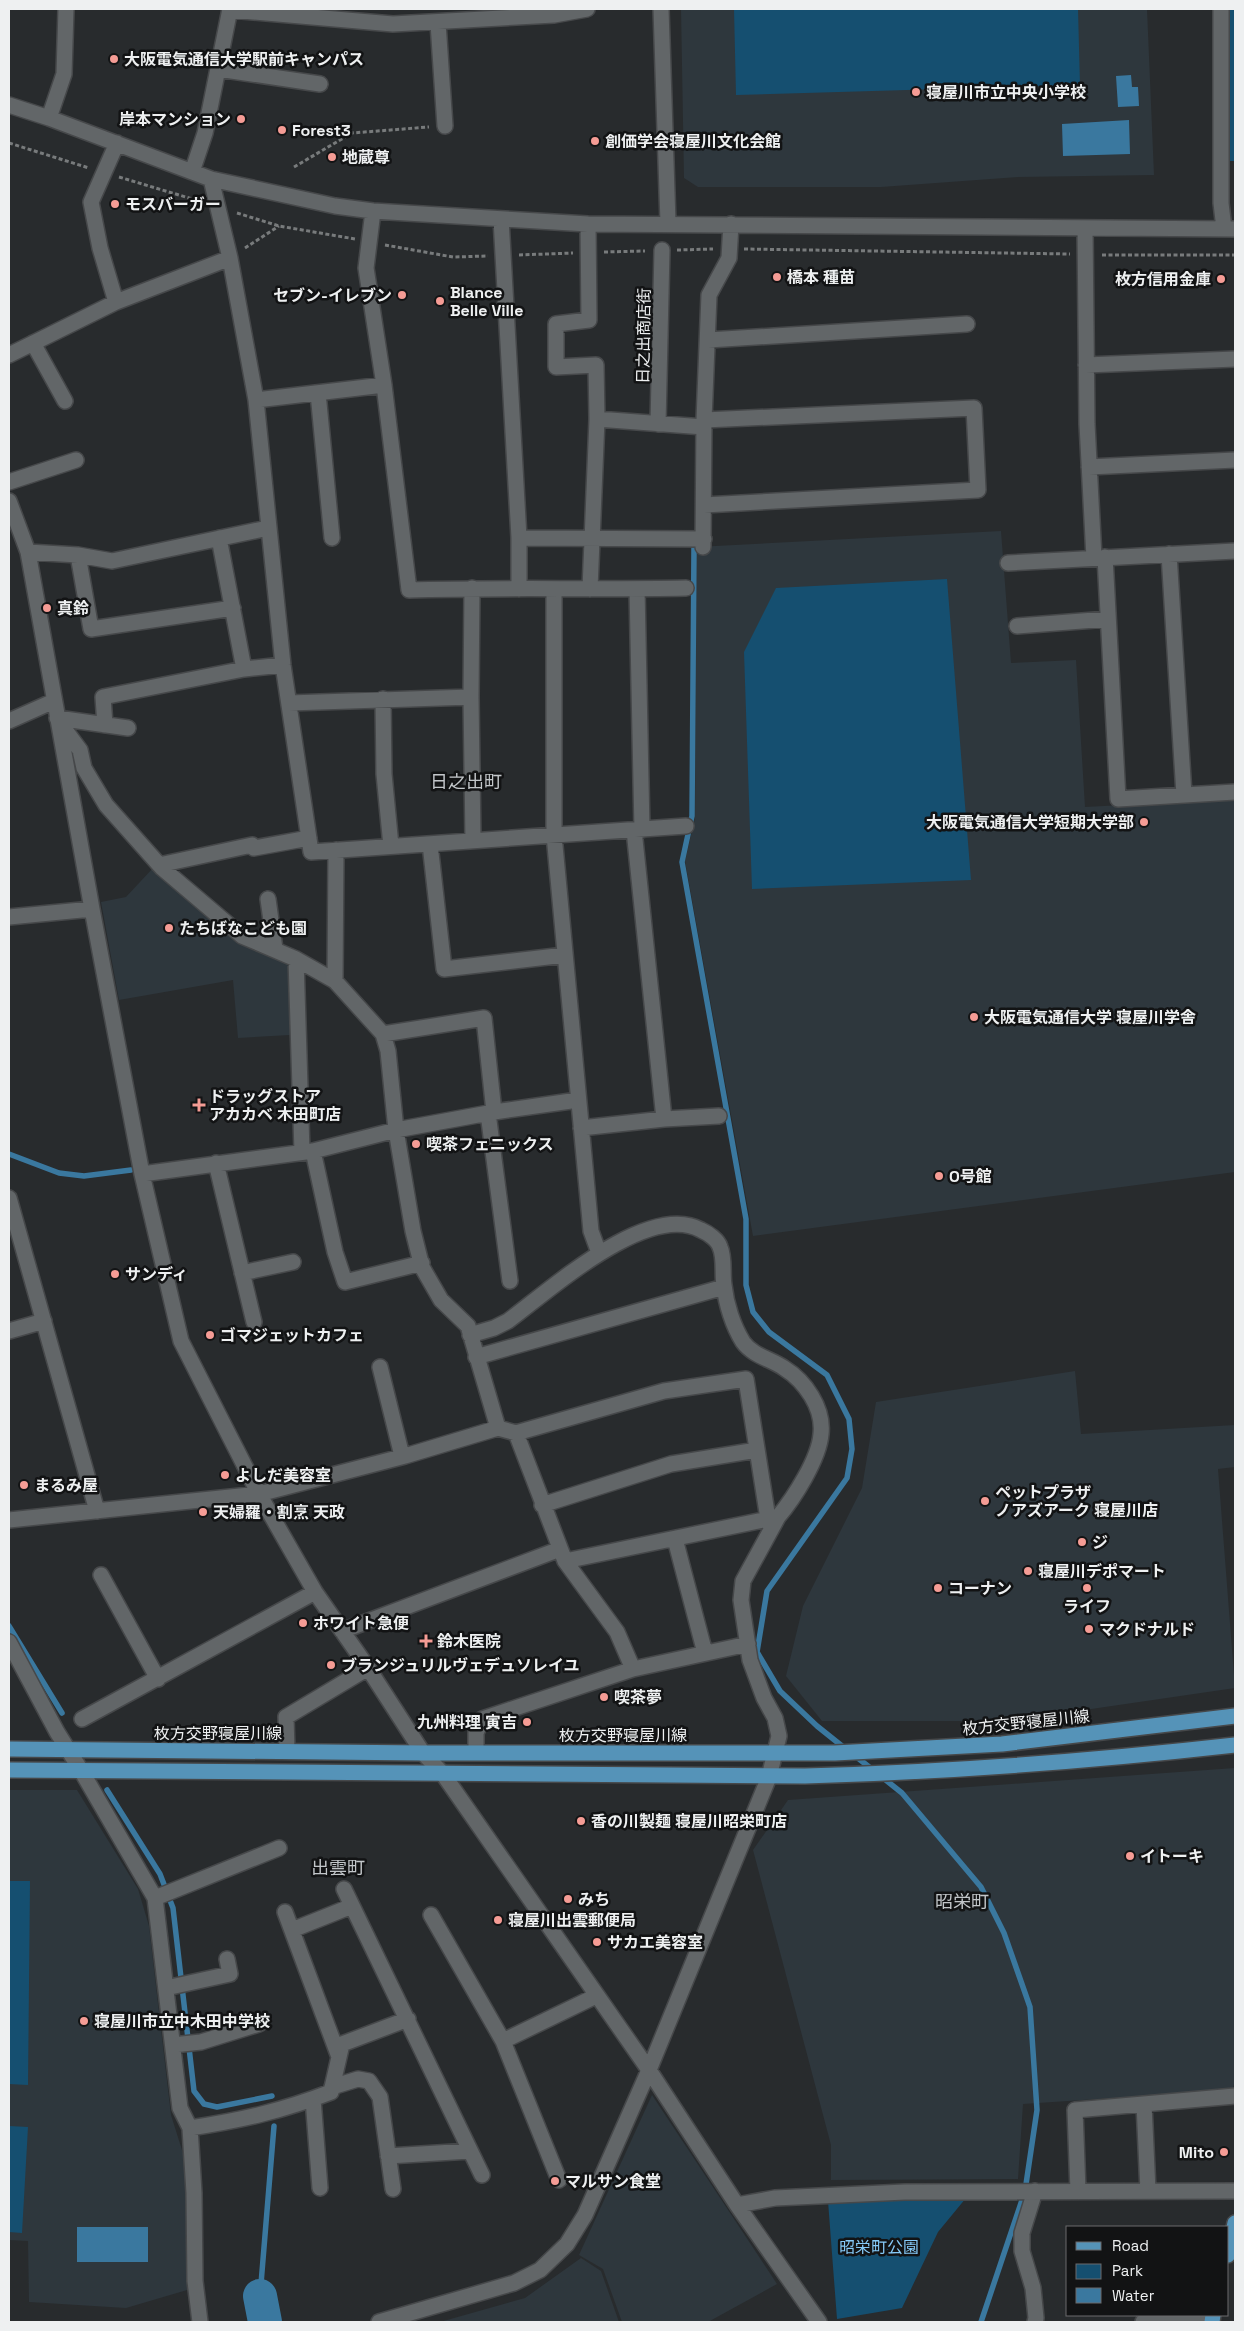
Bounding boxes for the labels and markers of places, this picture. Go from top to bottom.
place label: 大阪電気通信大学駅前キャンパス [124,49,364,70]
marker: 大阪電気通信大学駅前キャンパス [108,53,120,65]
place label: 寝屋川市立中央小学校 [926,82,1086,103]
marker: 寝屋川市立中央小学校 [910,86,922,98]
place label: 岸本マンション [119,109,231,130]
marker: 岸本マンション [235,113,247,125]
place label: Forest3 [292,120,351,141]
marker: Forest3 [276,124,288,136]
place label: 創価学会寝屋川文化会館 [605,131,781,152]
marker: 創価学会寝屋川文化会館 [589,135,601,147]
place label: 地蔵尊 [342,147,390,168]
marker: 地蔵尊 [326,151,338,163]
place label: モスバーガー [125,194,221,215]
marker: モスバーガー [109,198,121,210]
place label: 橋本 種苗 [787,267,855,288]
place label: 枚方信用金庫 [1115,269,1211,290]
marker: 橋本 種苗 [771,271,783,283]
marker: 枚方信用金庫 [1215,273,1227,285]
place label: Blance Belle Ville [450,282,523,321]
place label: セブン-イレブン [273,285,392,306]
marker: セブン-イレブン [396,289,408,301]
marker: Blance Belle Ville [434,295,446,307]
place label: 真鈴 [57,598,89,619]
marker: 真鈴 [41,602,53,614]
place label: 大阪電気通信大学短期大学部 [926,812,1134,833]
marker: 大阪電気通信大学短期大学部 [1138,816,1150,828]
place label: たちばなこども園 [179,918,307,939]
marker: たちばなこども園 [163,922,175,934]
place label: 大阪電気通信大学 寝屋川学舎 [984,1007,1196,1028]
marker: 大阪電気通信大学 寝屋川学舎 [968,1011,980,1023]
place label: ドラッグストア アカカベ 木田町店 [209,1086,341,1125]
marker: ドラッグストア アカカベ 木田町店 [193,1099,205,1111]
place label: 喫茶フェニックス [426,1134,554,1155]
marker: 喫茶フェニックス [410,1138,422,1150]
place label: O号館 [949,1166,992,1187]
marker: O号館 [933,1170,945,1182]
place label: サンディ [125,1264,188,1285]
marker: サンディ [109,1268,121,1280]
place label: ゴマジェットカフェ [220,1325,364,1346]
marker: ゴマジェットカフェ [204,1329,216,1341]
place label: よしだ美容室 [235,1465,331,1486]
marker: よしだ美容室 [219,1469,231,1481]
place label: まるみ屋 [34,1475,98,1496]
marker: まるみ屋 [18,1479,30,1491]
place label: ペットプラザ ノアズアーク 寝屋川店 [995,1482,1158,1521]
marker: ペットプラザ ノアズアーク 寝屋川店 [979,1495,991,1507]
place label: 天婦羅・割烹 天政 [213,1502,345,1523]
marker: 天婦羅・割烹 天政 [197,1506,209,1518]
place label: ジ [1092,1532,1108,1553]
marker: ジ [1076,1536,1088,1548]
place label: 寝屋川デポマート [1038,1561,1166,1582]
marker: 寝屋川デポマート [1022,1565,1034,1577]
place label: コーナン [948,1578,1012,1599]
marker: コーナン [932,1582,944,1594]
marker: ライフ [1081,1582,1093,1594]
place label: ライフ [1063,1596,1111,1617]
place label: ホワイト急便 [313,1613,409,1634]
marker: ホワイト急便 [297,1617,309,1629]
place label: マクドナルド [1099,1619,1195,1640]
marker: マクドナルド [1083,1623,1095,1635]
place label: 鈴木医院 [437,1631,501,1652]
marker: 鈴木医院 [419,1634,433,1648]
place label: ブランジュリルヴェデュソレイユ [341,1655,580,1676]
marker: ブランジュリルヴェデュソレイユ [325,1659,337,1671]
place label: 喫茶夢 [614,1687,662,1708]
marker: 喫茶夢 [598,1691,610,1703]
place label: 九州料理 寅吉 [417,1712,517,1733]
marker: 九州料理 寅吉 [521,1716,533,1728]
place label: 香の川製麺 寝屋川昭栄町店 [591,1811,787,1832]
marker: 香の川製麺 寝屋川昭栄町店 [575,1815,587,1827]
place label: イトーキ [1140,1846,1204,1867]
marker: イトーキ [1124,1850,1136,1862]
place label: みち [578,1889,610,1910]
marker: みち [562,1893,574,1905]
place label: 寝屋川出雲郵便局 [508,1910,636,1931]
marker: 寝屋川出雲郵便局 [492,1914,504,1926]
place label: サカエ美容室 [607,1932,703,1953]
marker: サカエ美容室 [591,1936,603,1948]
place label: 寝屋川市立中木田中学校 [94,2011,270,2032]
marker: 寝屋川市立中木田中学校 [78,2015,90,2027]
place label: Mito [1179,2142,1214,2163]
marker: Mito [1218,2146,1230,2158]
place label: マルサン食堂 [565,2171,661,2192]
marker: マルサン食堂 [549,2175,561,2187]

